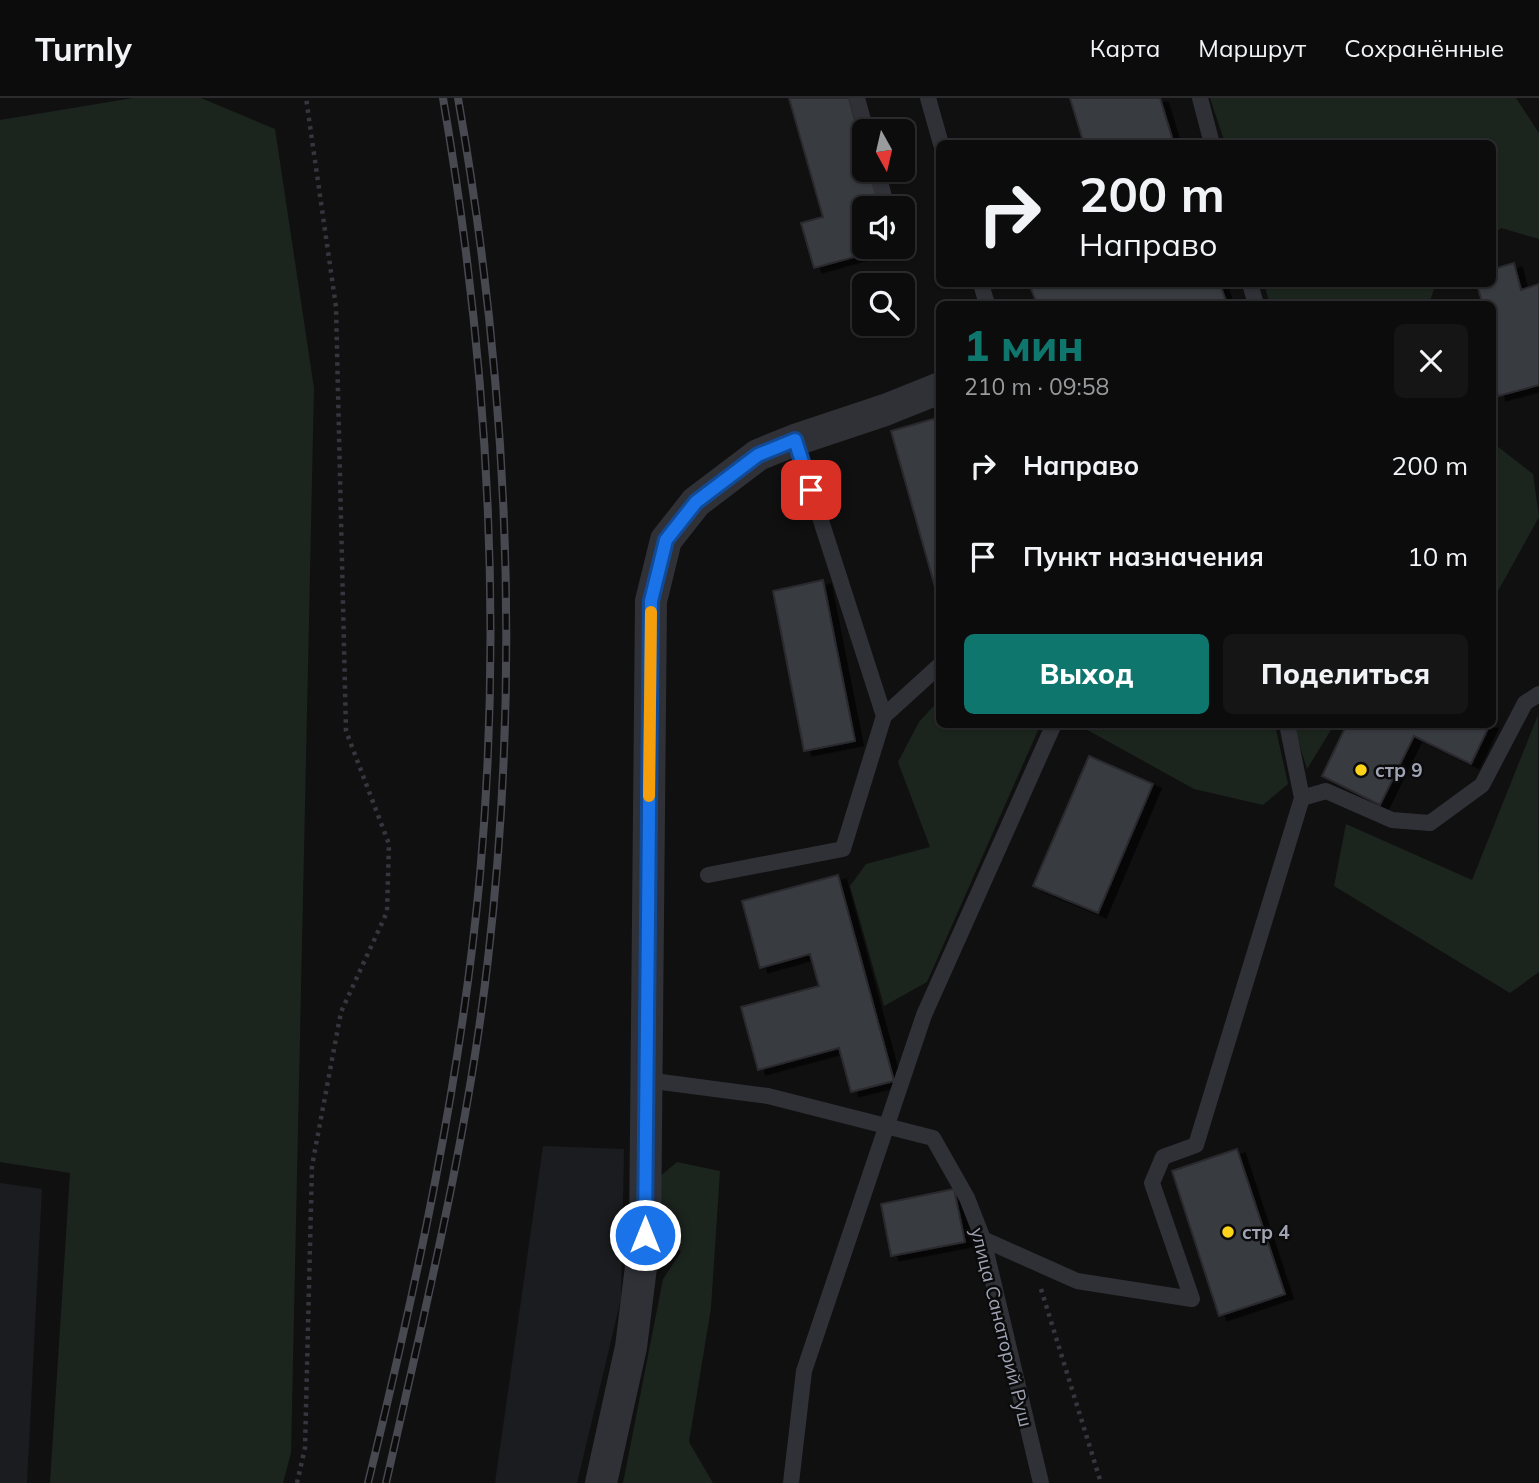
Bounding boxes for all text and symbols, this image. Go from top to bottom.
text: Turnly [35,28,132,69]
text: Карта [1090,33,1160,63]
text: Маршрут [1198,33,1306,63]
text: Сохранённые [1344,33,1504,63]
north arrow [852,119,915,182]
map controls [852,119,915,336]
text: 200 m [1079,163,1225,224]
icon: right [964,168,1055,259]
button: sound [852,196,915,259]
text: Направо [1079,224,1218,264]
button: search [852,273,915,336]
text: 1 мин [964,319,1084,372]
button: close [1394,324,1468,398]
text: 210 m · 09:58 [964,372,1109,401]
icon: right [964,447,1002,485]
text: Направо [1023,449,1139,482]
text: 200 m [1392,449,1468,482]
pin [781,460,841,520]
icon: arrive [792,471,830,509]
icon: arrive [964,538,1002,576]
text: Пункт назначения [1023,540,1264,573]
text: 10 m [1407,540,1468,573]
button: Выход [964,634,1209,714]
button: Поделиться [1223,634,1468,714]
place label: стр 9 [1375,758,1423,782]
marker: стр 9 [1353,762,1369,778]
position arrow [608,1198,682,1272]
place label: стр 4 [1242,1220,1290,1244]
marker: стр 4 [1220,1224,1236,1240]
street label: улица Санаторий Руш [966,1225,1038,1429]

